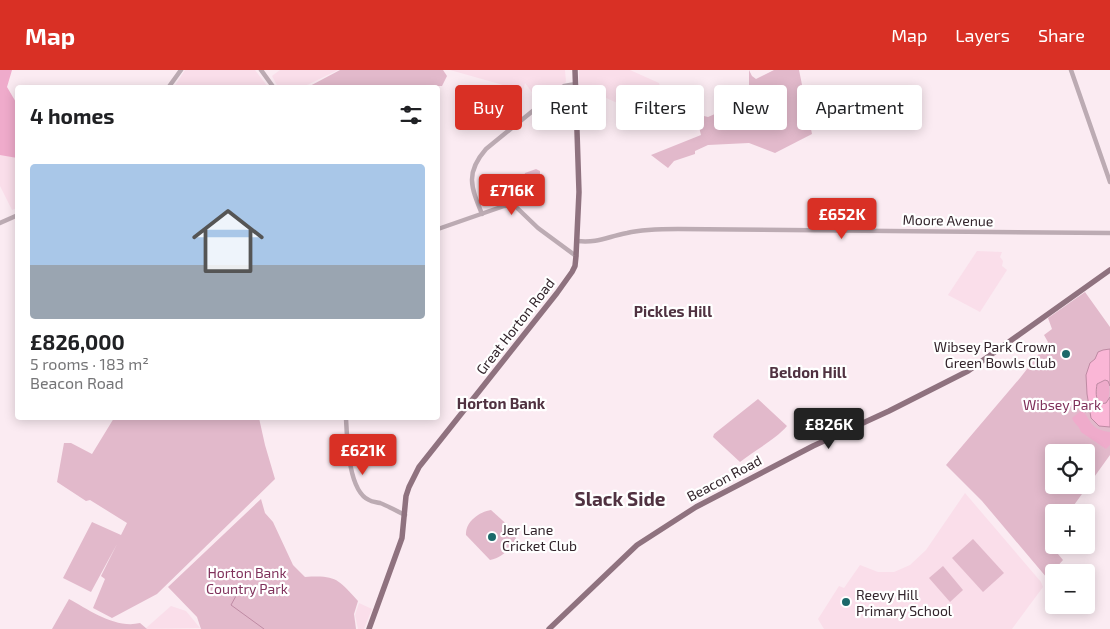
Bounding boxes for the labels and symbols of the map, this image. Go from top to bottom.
pin: £716K [477,174,547,216]
pin: £652K [807,198,877,240]
street label: Moore Avenue [902,211,994,229]
street label: Great Horton Road [472,274,558,378]
district label: Pickles Hill [634,302,712,320]
place label: Wibsey Park Crown Green Bowls Club [934,338,1056,371]
marker: Wibsey Park Crown Green Bowls Club [1060,348,1072,360]
district label: Beldon Hill [769,363,847,381]
district label: Horton Bank [457,394,546,412]
park label: Wibsey Park [1023,396,1101,413]
pin: £826K [794,408,864,450]
pin: £621K [328,434,398,476]
street label: Beacon Road [684,451,764,505]
district label: Slack Side [575,487,666,510]
place label: Jer Lane Cricket Club [502,521,577,554]
marker: Jer Lane Cricket Club [486,531,498,543]
park label: Horton Bank Country Park [206,564,288,597]
place label: Reevy Hill Primary School [856,586,953,619]
marker: Reevy Hill Primary School [840,596,852,608]

